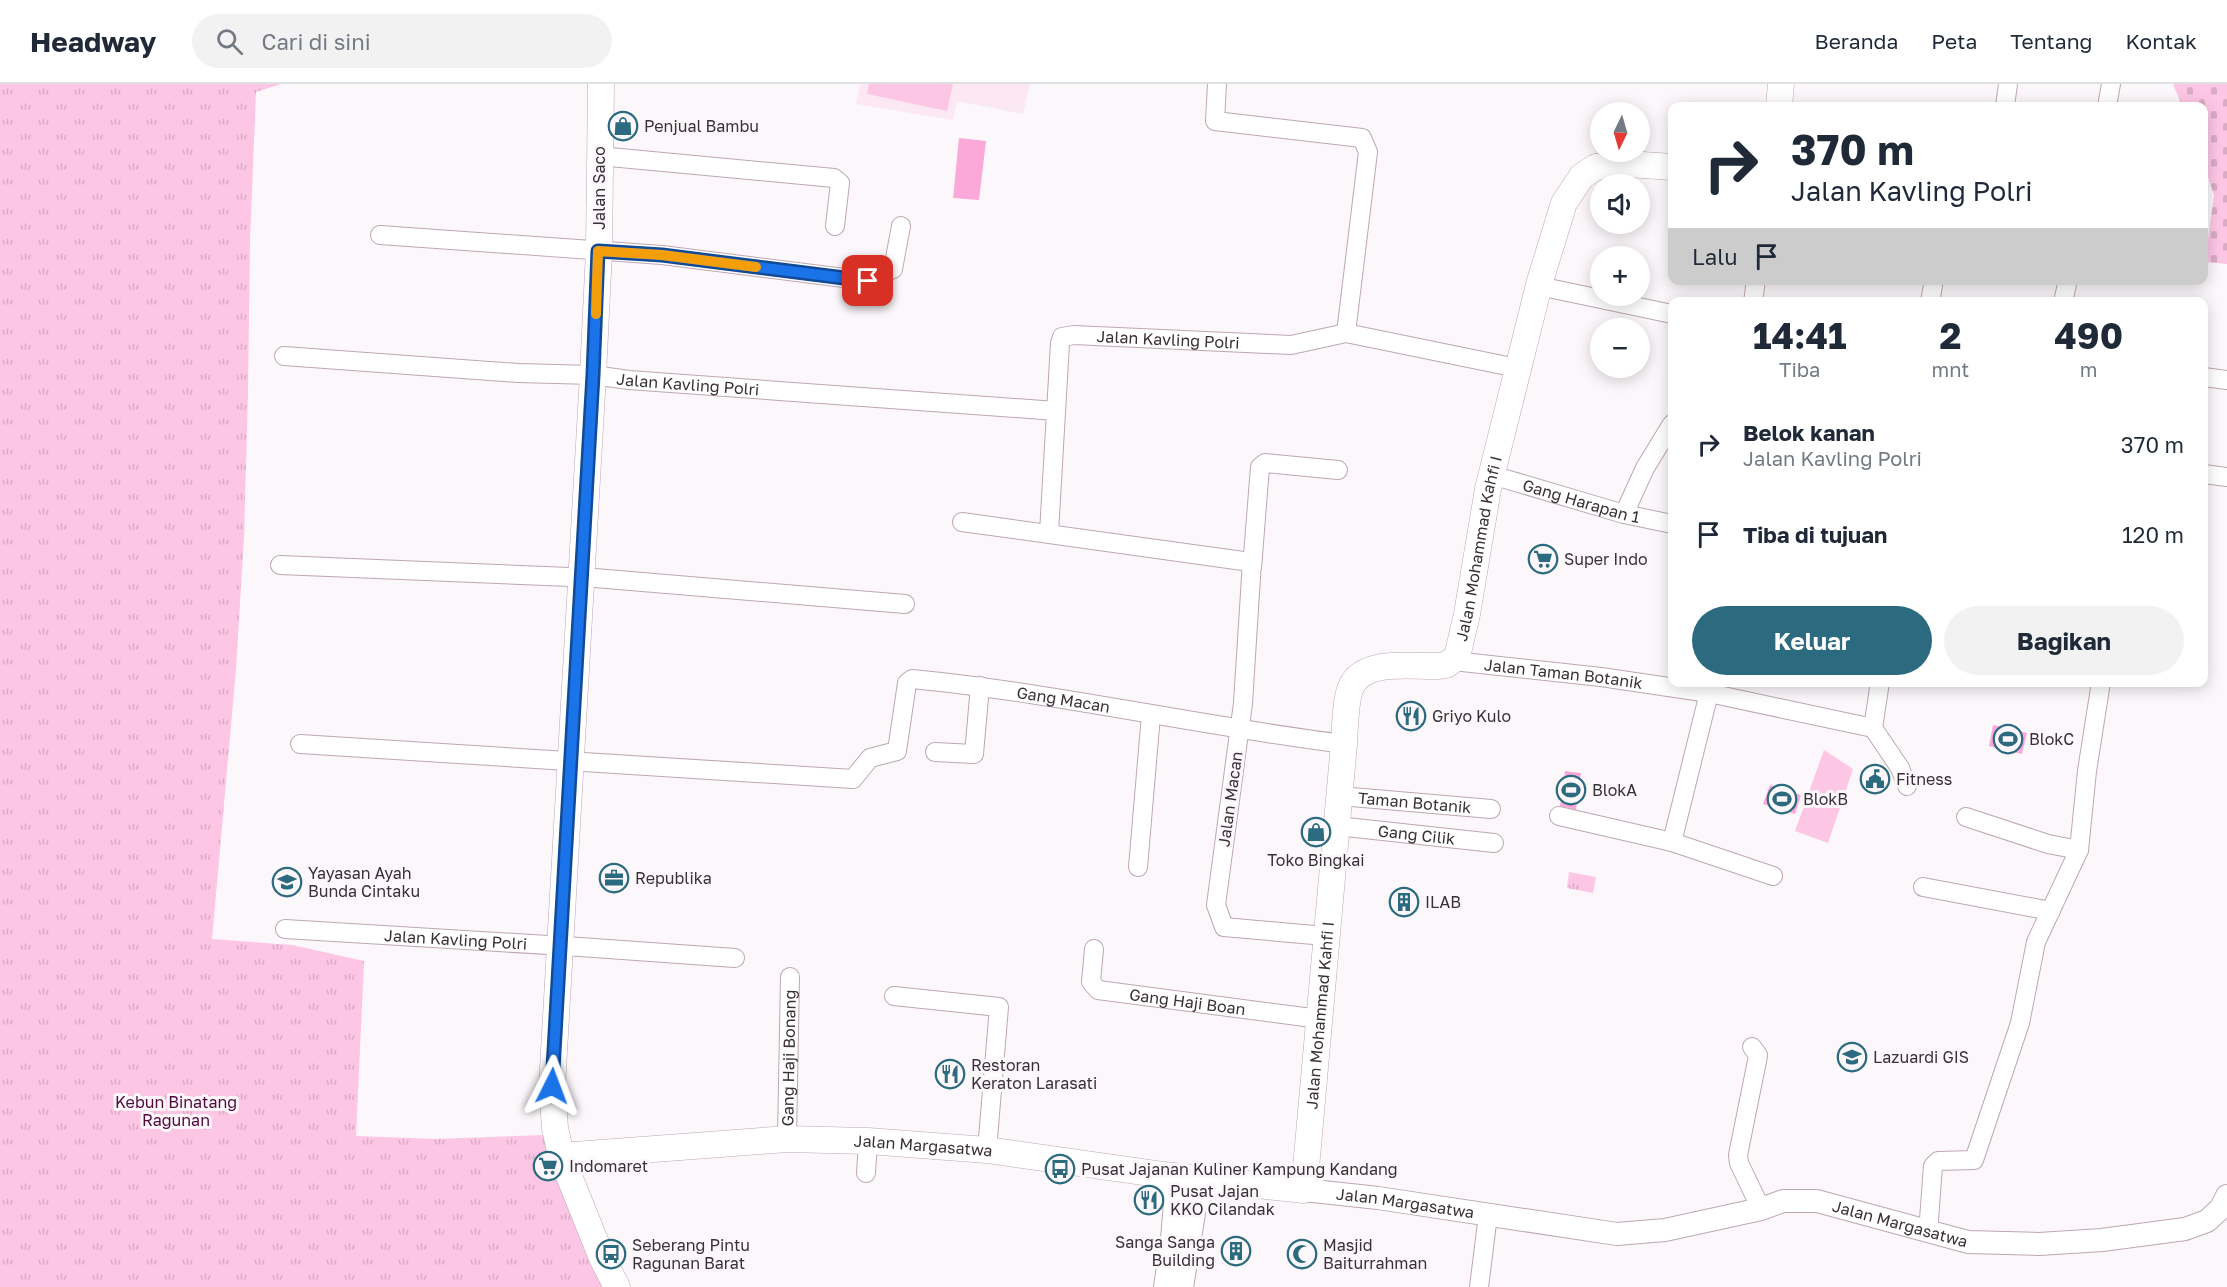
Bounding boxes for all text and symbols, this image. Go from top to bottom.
search box [192,14,612,68]
text: Headway [30,25,156,58]
icon: search [213,25,246,58]
text: Cari di sini [261,28,371,55]
text: Beranda [1815,28,1898,54]
text: Peta [1931,28,1977,54]
text: Tentang [2010,28,2092,54]
text: Kontak [2125,28,2197,54]
north arrow [1590,102,1650,162]
map controls [1590,102,1650,378]
shop icon: Penjual Bambu [607,110,639,142]
place label: Penjual Bambu [644,116,759,136]
text: 370 m [1791,124,1914,174]
icon: right [1692,126,1770,204]
street label: Jalan Saco [589,146,609,230]
button: sound [1590,174,1650,234]
text: Jalan Kavling Polri [1791,175,2033,207]
icon: arrive [1750,240,1783,273]
text: Lalu [1692,243,1738,270]
button: + [1590,246,1650,306]
pin [842,255,893,306]
icon: arrive [851,264,884,297]
text: 14:41 [1753,314,1847,357]
text: 2 [1939,314,1961,357]
text: 490 [2054,314,2123,357]
button: − [1590,318,1650,378]
street label: Jalan Kavling Polri [1096,326,1240,353]
text: Tiba [1779,357,1820,381]
text: mnt [1932,357,1969,381]
text: m [2080,357,2098,381]
street label: Jalan Kavling Polri [615,368,760,399]
text: Belok kanan [1743,419,1875,446]
icon: right [1692,428,1725,461]
text: 370 m [2121,431,2184,458]
text: Jalan Kavling Polri [1743,446,1922,470]
street label: Jalan Mohammad Kahfi I [1451,454,1506,643]
street label: Gang Harapan 1 [1520,475,1642,527]
icon: arrive [1692,518,1725,551]
text: Tiba di tujuan [1743,521,1887,548]
text: 120 m [2122,521,2184,548]
supermarket icon: Super Indo [1527,543,1559,575]
place label: Super Indo [1564,549,1648,569]
button: Keluar [1692,606,1932,675]
button: Bagikan [1944,606,2184,675]
street label: Jalan Taman Botanik [1483,654,1644,693]
street label: Gang Macan [1015,682,1112,717]
restaurant icon: Griyo Kulo [1395,700,1427,732]
place label: Griyo Kulo [1432,706,1511,726]
sports icon: BlokC [1992,723,2024,755]
place label: BlokC [2029,729,2074,749]
street label: Jalan Macan [1213,750,1247,848]
public building icon: Fitness [1859,763,1891,795]
place label: Fitness [1896,769,1952,789]
sports icon: BlokA [1555,774,1587,806]
place label: BlokA [1592,780,1637,800]
sports icon: BlokB [1766,783,1798,815]
street label: Taman Botanik [1357,788,1472,817]
place label: BlokB [1803,789,1848,809]
shop icon: Toko Bingkai [1300,816,1332,848]
street label: Gang Cilik [1377,820,1456,849]
place label: Toko Bingkai [1267,850,1365,870]
office icon: Republika [598,862,630,894]
place label: Yayasan Ayah Bunda Cintaku [308,863,420,901]
school or university icon: Yayasan Ayah Bunda Cintaku [271,866,303,898]
place label: Republika [635,868,712,888]
building icon: ILAB [1388,886,1420,918]
place label: ILAB [1425,892,1461,912]
street label: Jalan Mohammad Kahfi I [1301,921,1338,1110]
street label: Jalan Kavling Polri [384,925,528,954]
street label: Gang Haji Boan [1128,984,1247,1019]
street label: Gang Haji Bonang [777,989,800,1127]
school or university icon: Lazuardi GIS [1836,1041,1868,1073]
place label: Lazuardi GIS [1873,1047,1969,1067]
position arrow [520,1054,584,1118]
place label: Restoran Keraton Larasati [971,1055,1097,1093]
restaurant icon: Restoran Keraton Larasati [934,1058,966,1090]
park label: Kebun Binatang Ragunan [115,1092,237,1130]
street label: Jalan Margasatwa [853,1131,994,1161]
supermarket icon: Indomaret [532,1150,564,1182]
bus stop icon: Pusat Jajanan Kuliner Kampung Kandang [1044,1153,1076,1185]
place label: Indomaret [569,1156,648,1176]
place label: Pusat Jajanan Kuliner Kampung Kandang [1081,1159,1398,1179]
place label: Pusat Jajan KKO Cilandak [1170,1181,1275,1219]
restaurant icon: Pusat Jajan KKO Cilandak [1133,1184,1165,1216]
street label: Jalan Margasatwa [1335,1184,1476,1222]
street label: Jalan Margasatwa [1830,1196,1970,1251]
place label: Sanga Sanga Building [1115,1232,1215,1270]
place label: Seberang Pintu Ragunan Barat [632,1235,750,1273]
building icon: Sanga Sanga Building [1220,1235,1252,1267]
place label: Masjid Baiturrahman [1323,1235,1427,1273]
bus stop icon: Seberang Pintu Ragunan Barat [595,1238,627,1270]
mosque icon: Masjid Baiturrahman [1286,1238,1318,1270]

